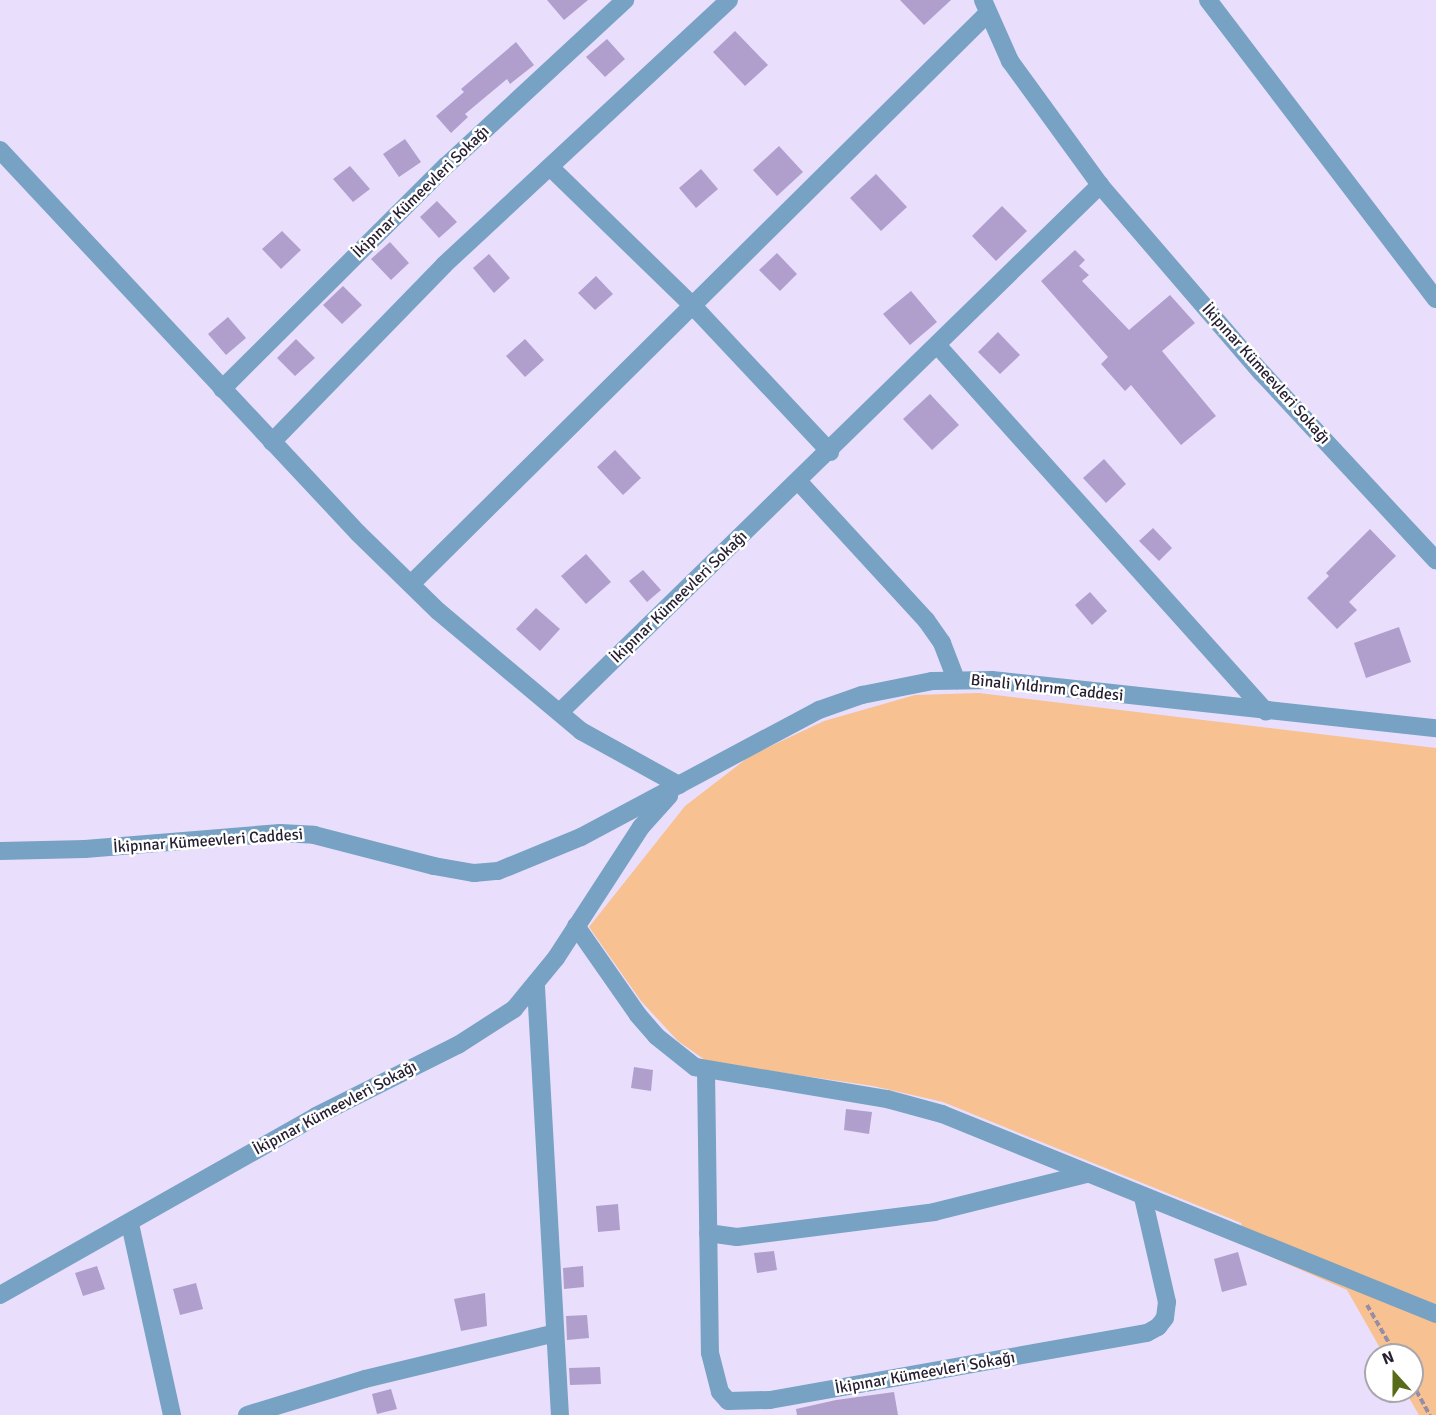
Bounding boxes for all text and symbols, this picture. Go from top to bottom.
street label: İkipınar Kümeevleri Sokağı [349,122,493,262]
street label: İkipınar Kümeevleri Sokağı [1198,300,1334,448]
street label: İkipınar Kümeevleri Sokağı [607,527,751,667]
street label: Binali Yıldırım Caddesi [970,670,1124,706]
street label: İkipınar Kümeevleri Caddesi [112,825,304,857]
street label: İkipınar Kümeevleri Sokağı [250,1057,420,1159]
north arrow [1364,1343,1424,1403]
text: N [1379,1347,1397,1369]
street label: İkipınar Kümeevleri Sokağı [833,1348,1017,1398]

